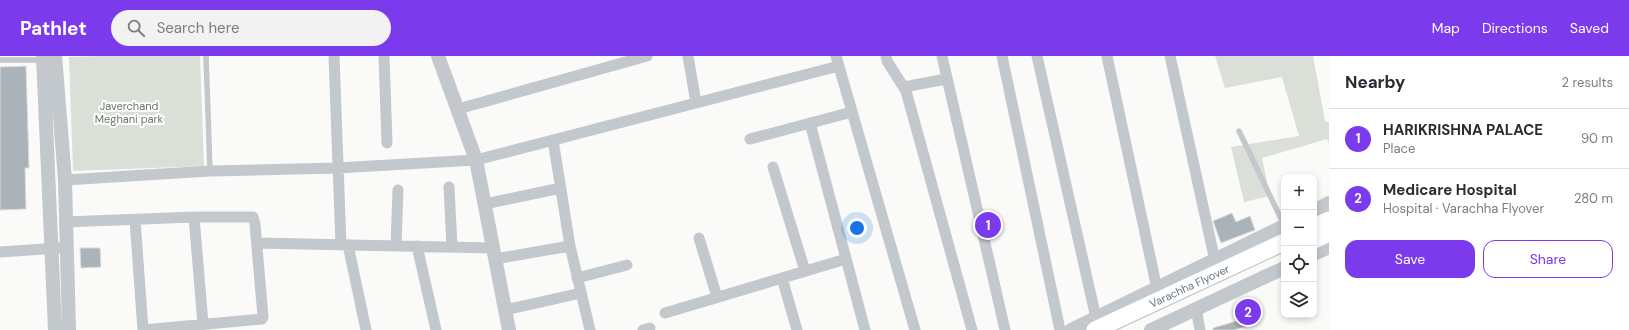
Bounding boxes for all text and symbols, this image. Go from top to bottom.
search box [111,10,391,46]
text: Pathlet [20,16,87,41]
icon: search [125,17,147,39]
text: Search here [157,18,239,38]
text: Map [1432,19,1460,37]
text: Directions [1482,19,1548,37]
text: Saved [1570,19,1609,37]
text: Nearby [1345,71,1405,93]
text: 2 results [1562,74,1613,91]
park label: Javerchand Meghani park [95,99,164,126]
text: HARIKRISHNA PALACE [1383,120,1543,140]
text: 1 [1356,130,1360,147]
text: 90 m [1581,130,1613,147]
text: Place [1383,140,1415,157]
map controls [1281,174,1317,318]
button: + [1281,174,1317,210]
text: Medicare Hospital [1383,180,1517,200]
text: 2 [1354,190,1362,207]
text: 280 m [1574,190,1613,207]
text: Hospital · Varachha Flyover [1383,200,1544,217]
pin: 1 [975,210,1001,240]
button: − [1281,210,1317,246]
your location [847,218,867,238]
button: Save [1345,240,1475,278]
button: Share [1483,240,1613,278]
button: locate [1281,246,1317,282]
street label: Varachha Flyover [1147,261,1232,311]
button: layers [1281,282,1317,318]
pin: 2 [1235,297,1261,327]

